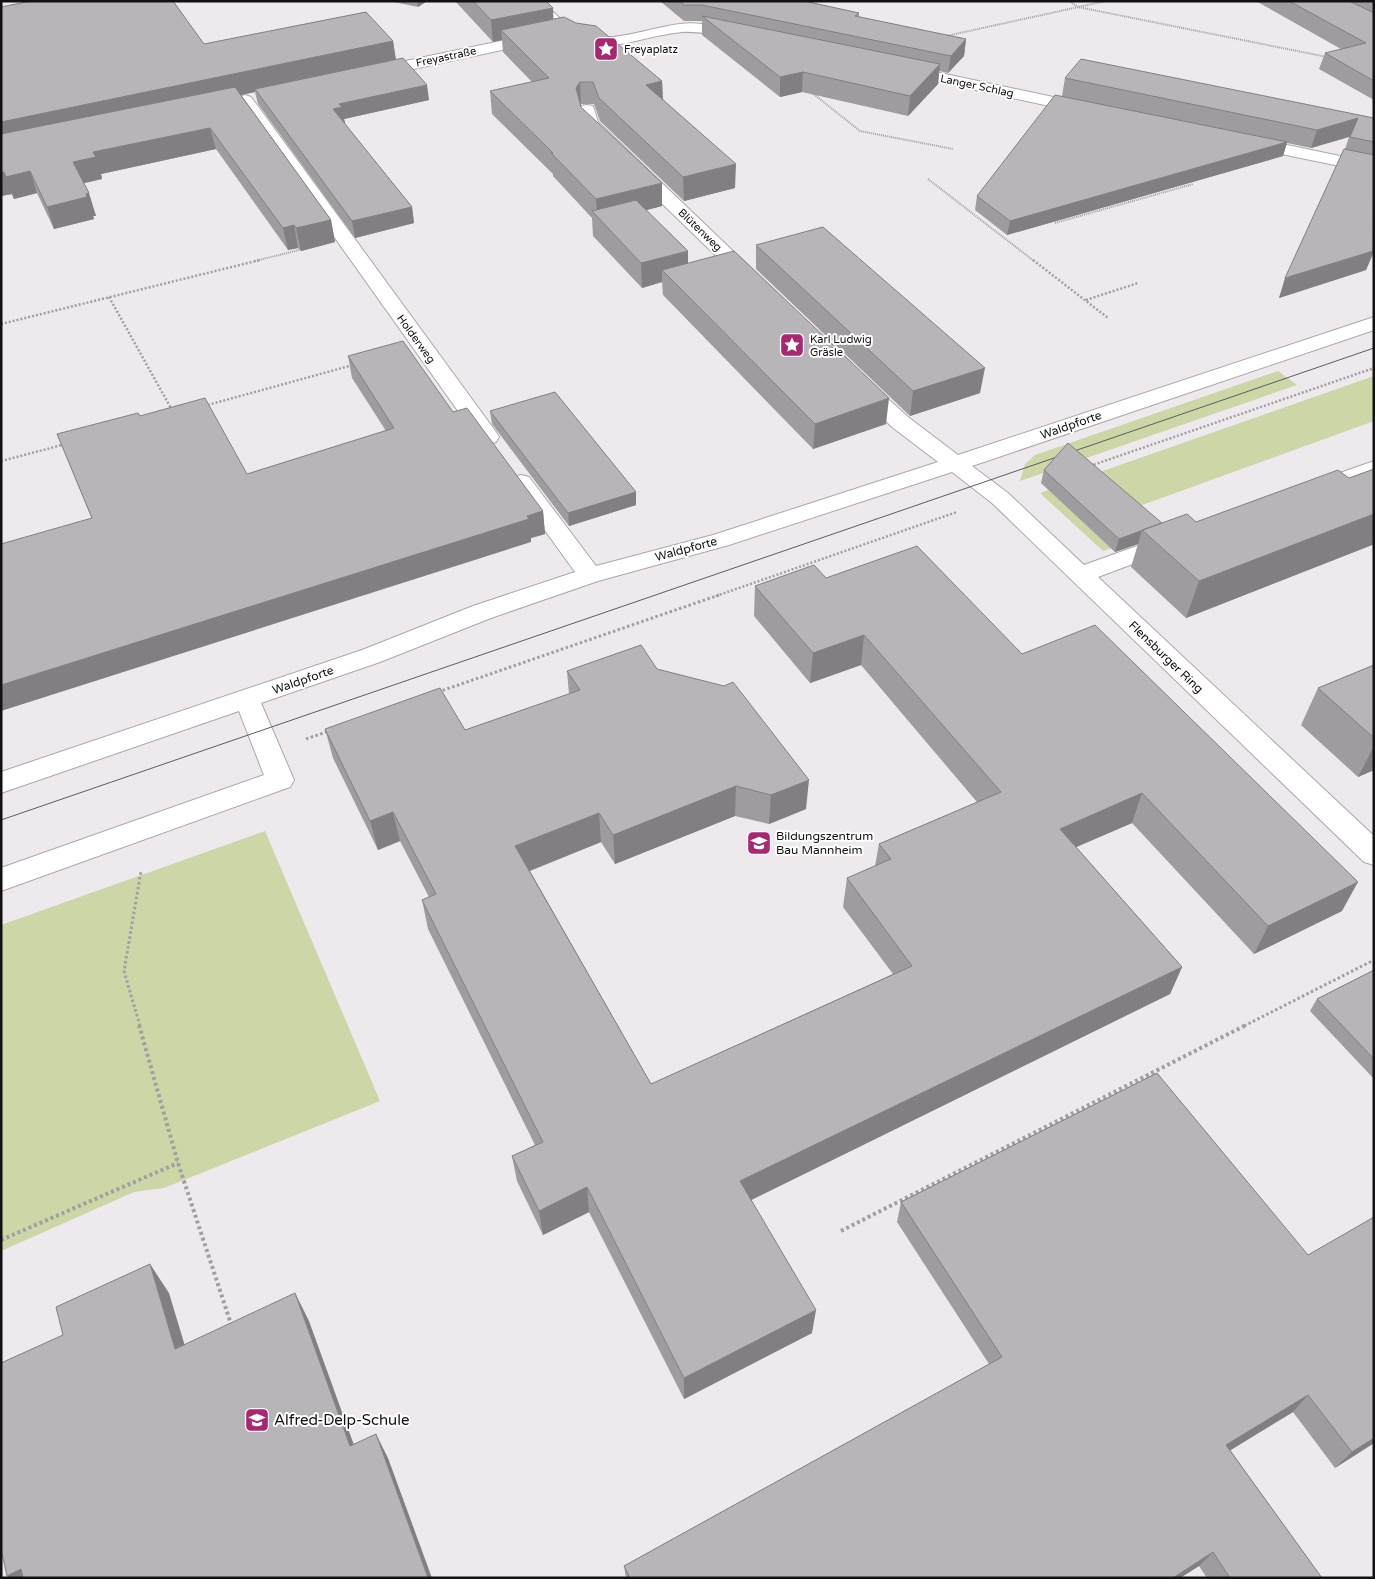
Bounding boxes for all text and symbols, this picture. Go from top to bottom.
place icon: Freyaplatz [593,36,619,62]
place label: Freyaplatz [624,43,679,56]
street label: Freyastraße [415,44,477,70]
street label: Langer Schlag [939,72,1015,100]
street label: Blütenweg [675,206,725,254]
street label: Holderweg [394,312,438,366]
place icon: Karl Ludwig Gräsle [779,332,805,358]
place label: Karl Ludwig Gräsle [810,333,872,359]
street label: Waldpforte [1039,408,1104,442]
street label: Waldpforte [653,534,719,564]
street label: Flensburger Ring [1126,618,1206,696]
street label: Waldpforte [271,663,336,697]
place label: Bildungszentrum Bau Mannheim [776,829,873,857]
school or university icon: Bildungszentrum Bau Mannheim [746,830,772,856]
school or university icon: Alfred-Delp-Schule [244,1407,270,1433]
place label: Alfred-Delp-Schule [274,1411,409,1429]

